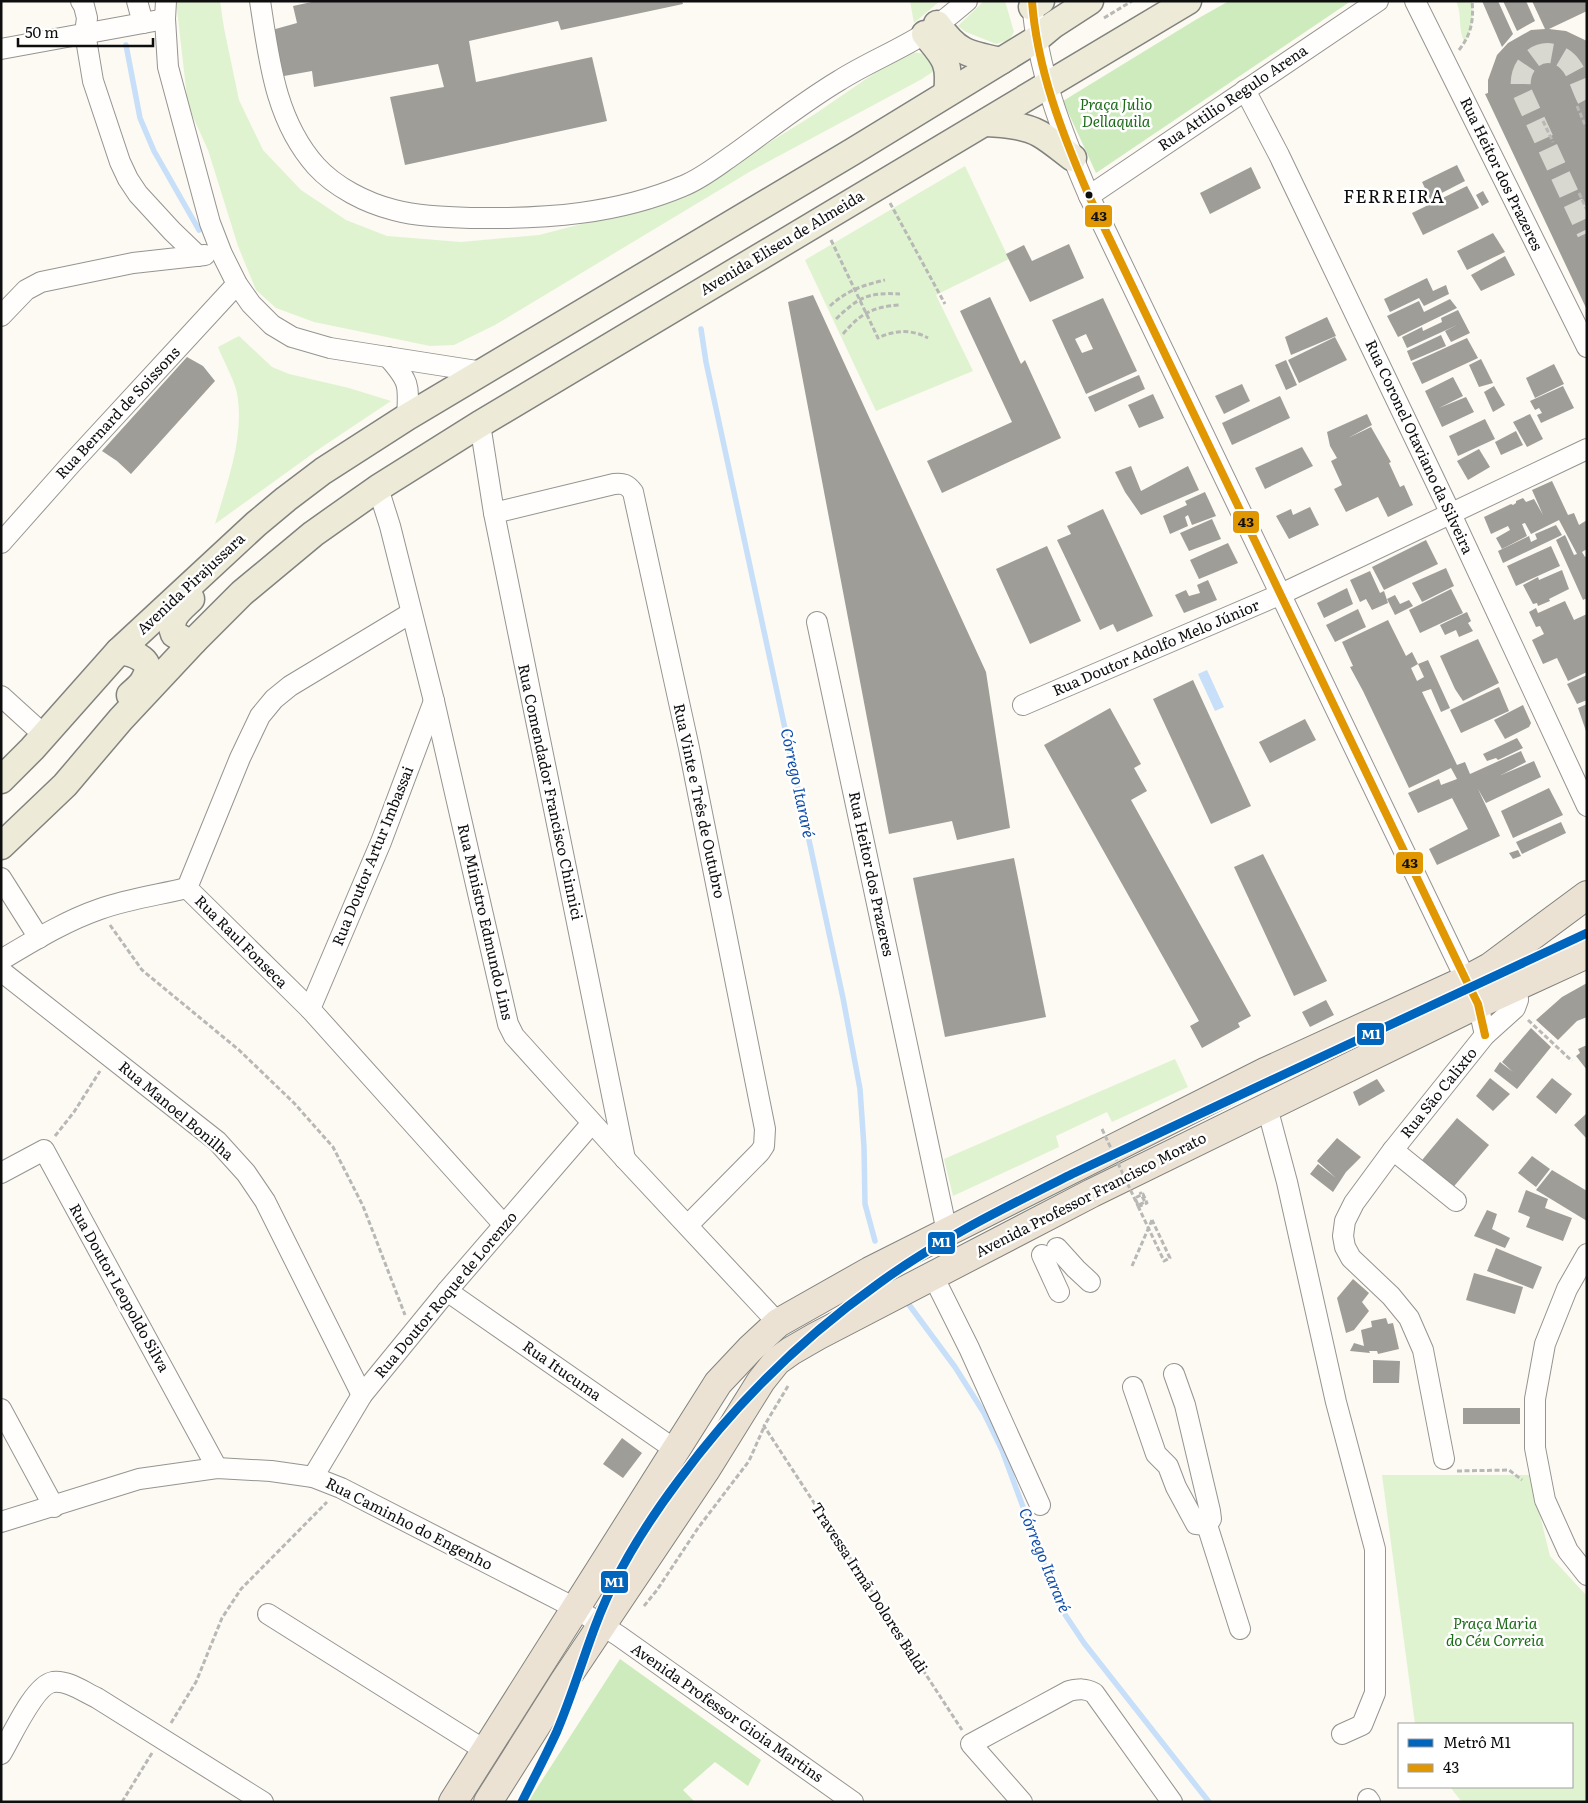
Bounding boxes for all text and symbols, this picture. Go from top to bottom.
scale bar [18,15,152,47]
text: 50 m [25,20,59,43]
street label: Rua Attilio Regulo Arena [1153,37,1312,156]
park label: Praça Julio Dellaquila [1080,92,1152,132]
street label: Rua Heitor dos Prazeres [1455,93,1550,254]
district label: FERREIRA [1343,182,1445,209]
street label: Avenida Eliseu de Almeida [695,183,868,300]
unlabelled marker [1084,190,1094,200]
line badge: 43 [1084,204,1113,228]
text: 43 [1091,205,1107,225]
street label: Rua Coronel Otaviano da Silveira [1360,335,1481,558]
street label: Rua Bernard de Soissons [49,340,185,483]
line badge: 43 [1232,510,1260,534]
text: 43 [1238,511,1254,531]
street label: Avenida Pirajussara [131,526,250,639]
street label: Rua Doutor Adolfo Melo Júnior [1048,592,1262,701]
street label: Rua Comendador Francisco Chinnici [513,661,590,922]
street label: Rua Vinte e Três de Outubro [669,701,732,900]
water label: Córrego Itararé [776,726,822,840]
street label: Rua Doutor Artur Imbassai [325,762,418,949]
street label: Rua Heitor dos Prazeres [844,789,901,959]
street label: Rua Ministro Edmundo Lins [453,821,520,1022]
line badge: 43 [1395,851,1424,875]
text: 43 [1402,852,1418,872]
street label: Rua Raul Fonseca [190,889,295,994]
line badge: M1 [1356,1022,1385,1046]
text: M1 [1361,1023,1381,1043]
street label: Rua São Calixto [1394,1042,1482,1142]
street label: Rua Manoel Bonilha [114,1055,240,1166]
street label: Avenida Professor Francisco Morato [971,1125,1210,1262]
street label: Rua Doutor Leopoldo Silva [64,1199,177,1377]
street label: Rua Doutor Roque de Lorenzo [368,1205,522,1383]
line badge: M1 [927,1231,956,1255]
text: M1 [931,1231,951,1251]
street label: Rua Itucuma [519,1334,608,1406]
street label: Rua Caminho do Engenho [322,1470,497,1575]
street label: Travessa Irmã Dolores Baldi [806,1497,934,1677]
water label: Córrego Itararé [1014,1504,1078,1616]
line badge: M1 [600,1570,629,1594]
text: M1 [604,1571,624,1591]
park label: Praça Maria do Céu Correia [1446,1611,1545,1651]
street label: Avenida Professor Gioia Martins [627,1636,829,1787]
legend [1398,1723,1573,1788]
text: Metrô M1 [1443,1730,1511,1753]
text: 43 [1443,1755,1459,1778]

